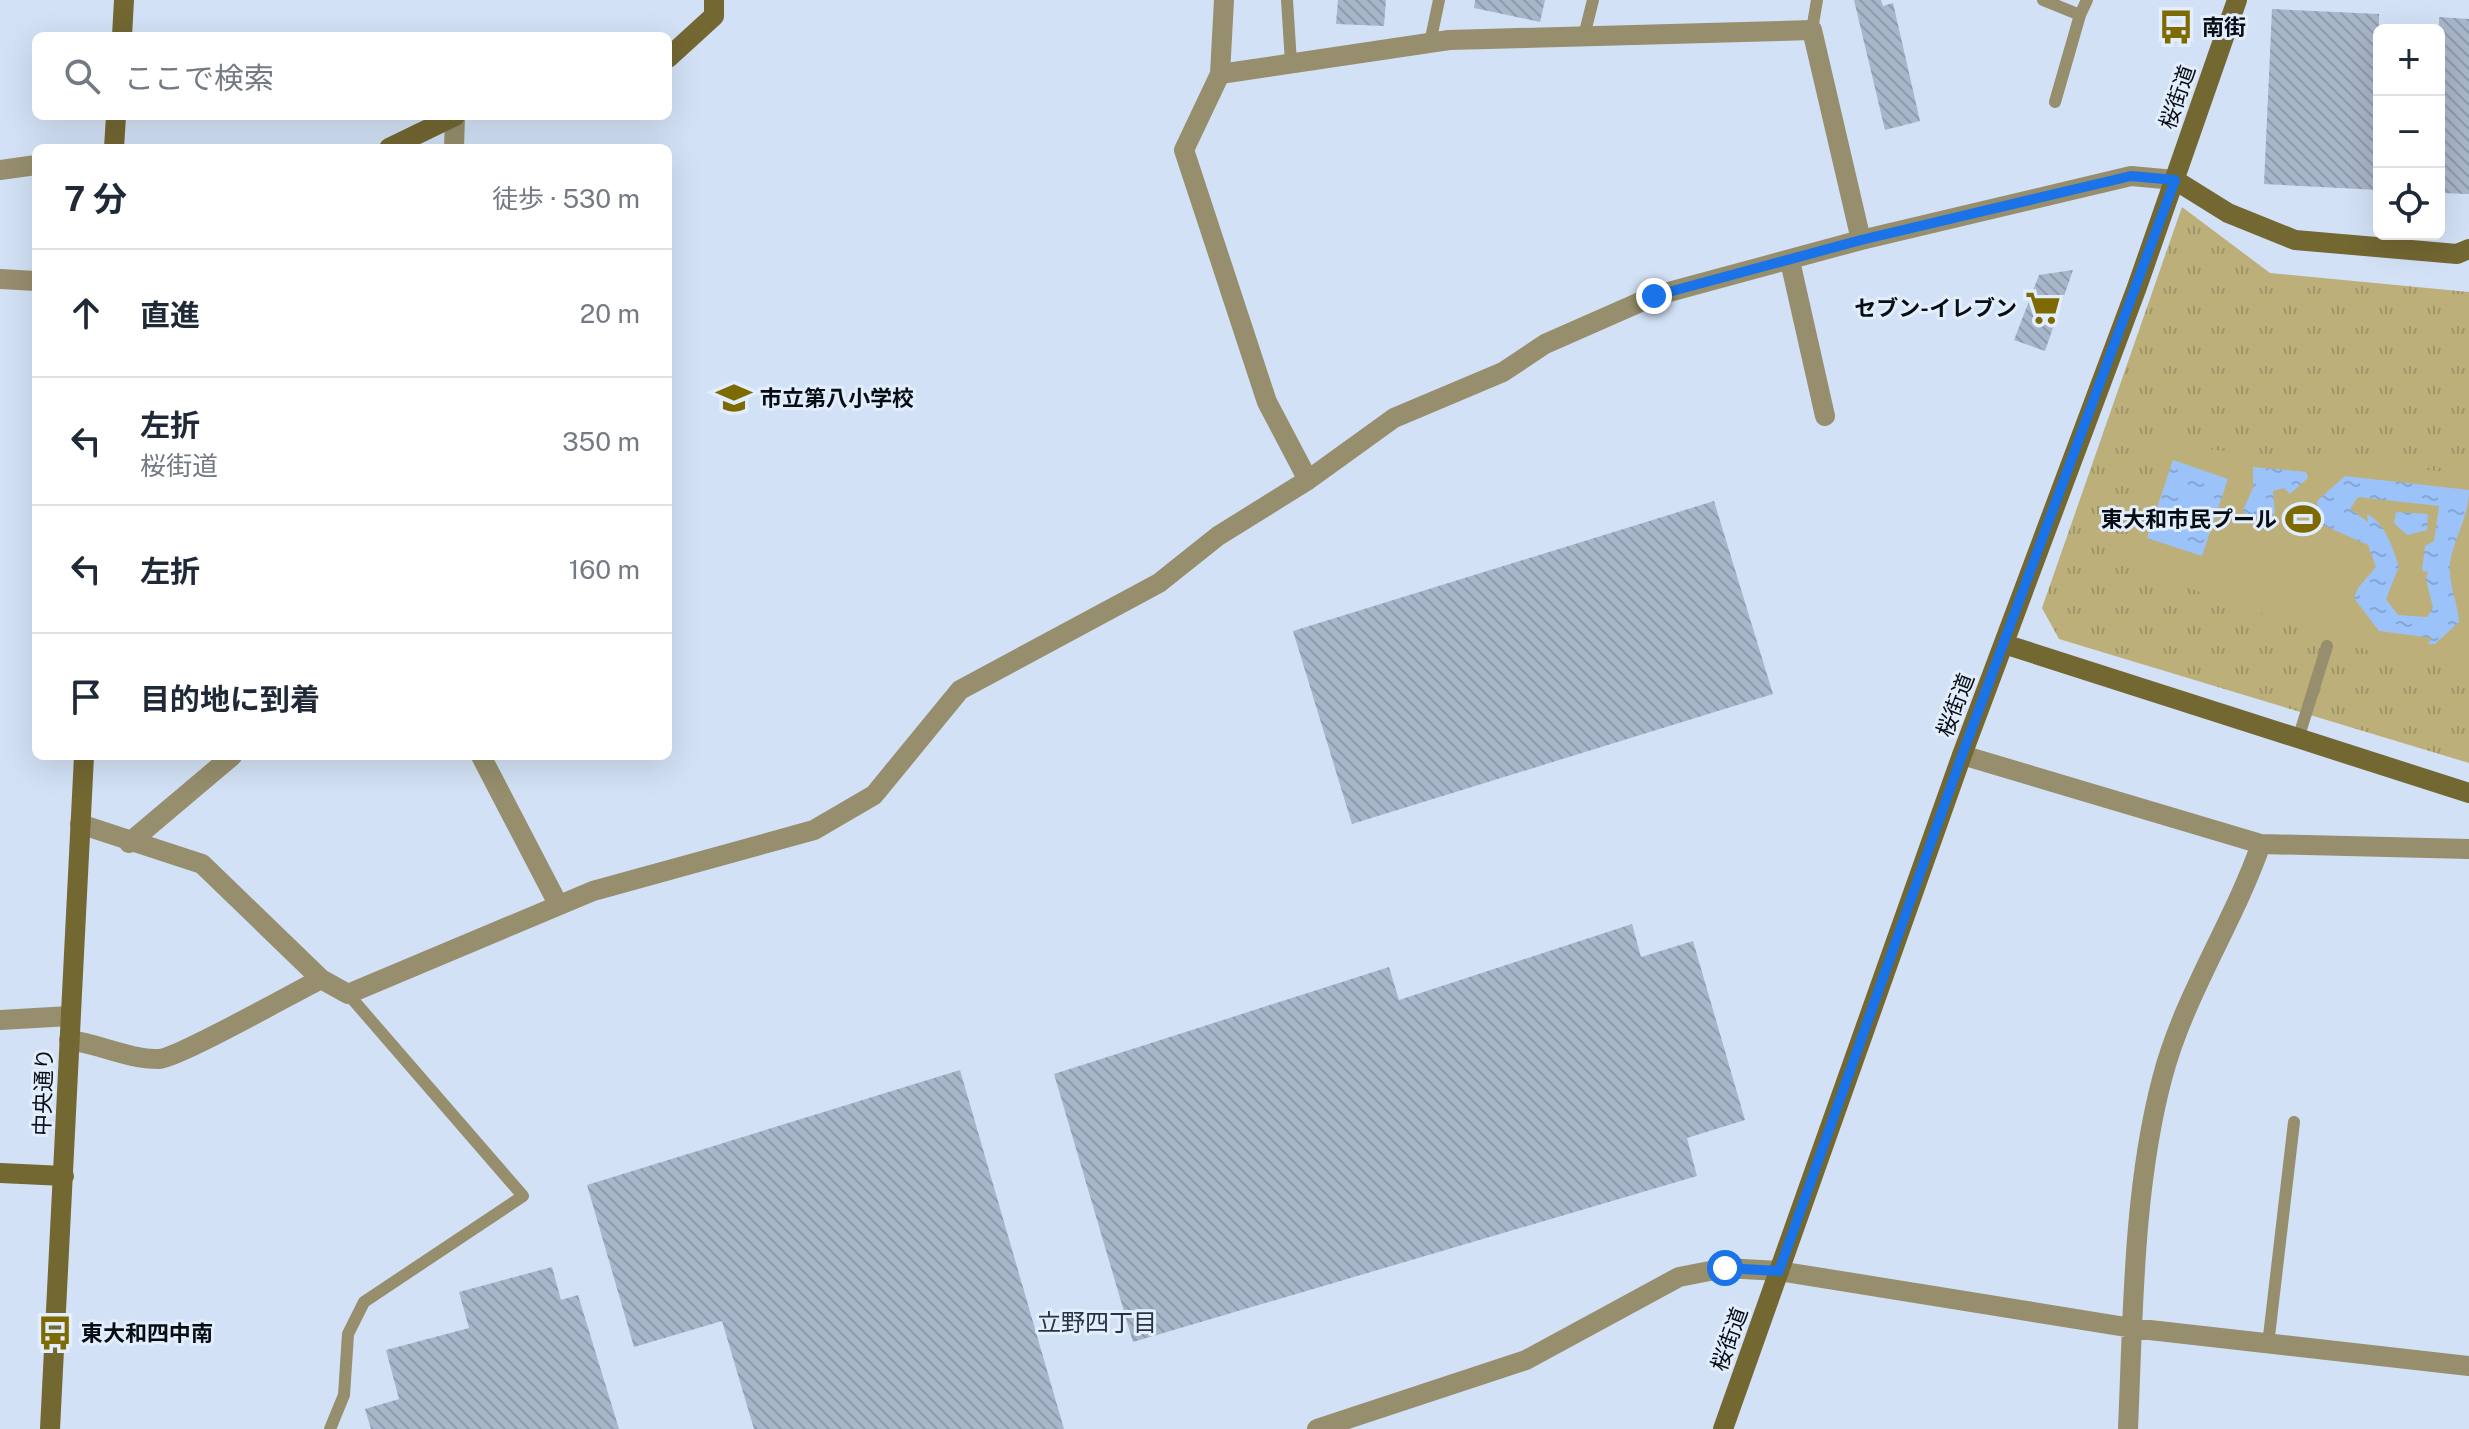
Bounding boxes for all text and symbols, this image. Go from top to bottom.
bus stop icon: 南街 [2157,8,2195,46]
place label: 南街 [2202,14,2246,40]
map controls [2373,24,2445,240]
button: + [2373,24,2445,96]
search box [32,32,672,120]
icon: search [60,54,104,98]
text: ここで検索 [124,60,274,96]
street label: 桜街道 [2154,62,2200,132]
button: − [2373,96,2445,168]
button: locate [2373,168,2445,240]
text: 7 分 [64,179,127,219]
text: 徒歩 · 530 m [492,183,640,214]
route end [1636,278,1672,314]
supermarket icon: セブン-イレブン [2024,289,2062,327]
icon: ahead [64,291,108,335]
place label: セブン-イレブン [1854,295,2017,321]
text: 直進 [140,297,200,333]
text: 20 m [580,298,640,329]
school or university icon: 市立第八小学校 [715,379,753,417]
place label: 市立第八小学校 [760,385,914,411]
text: 左折 [140,407,200,443]
icon: left [64,419,108,463]
text: 350 m [562,426,640,457]
text: 桜街道 [140,450,218,481]
sports icon: 東大和市民プール [2284,500,2322,538]
place label: 東大和市民プール [2101,506,2277,532]
icon: left [64,547,108,591]
text: 左折 [140,553,200,589]
text: 160 m [569,554,640,585]
street label: 桜街道 [1931,670,1979,740]
icon: arrive [64,675,108,719]
text: 目的地に到着 [140,681,320,717]
street label: 中央通り [28,1048,58,1136]
route start [1707,1250,1743,1286]
street label: 桜街道 [1705,1304,1753,1374]
district label: 立野四丁目 [1037,1308,1157,1336]
bus stop icon: 東大和四中南 [36,1314,74,1352]
place label: 東大和四中南 [81,1320,213,1346]

